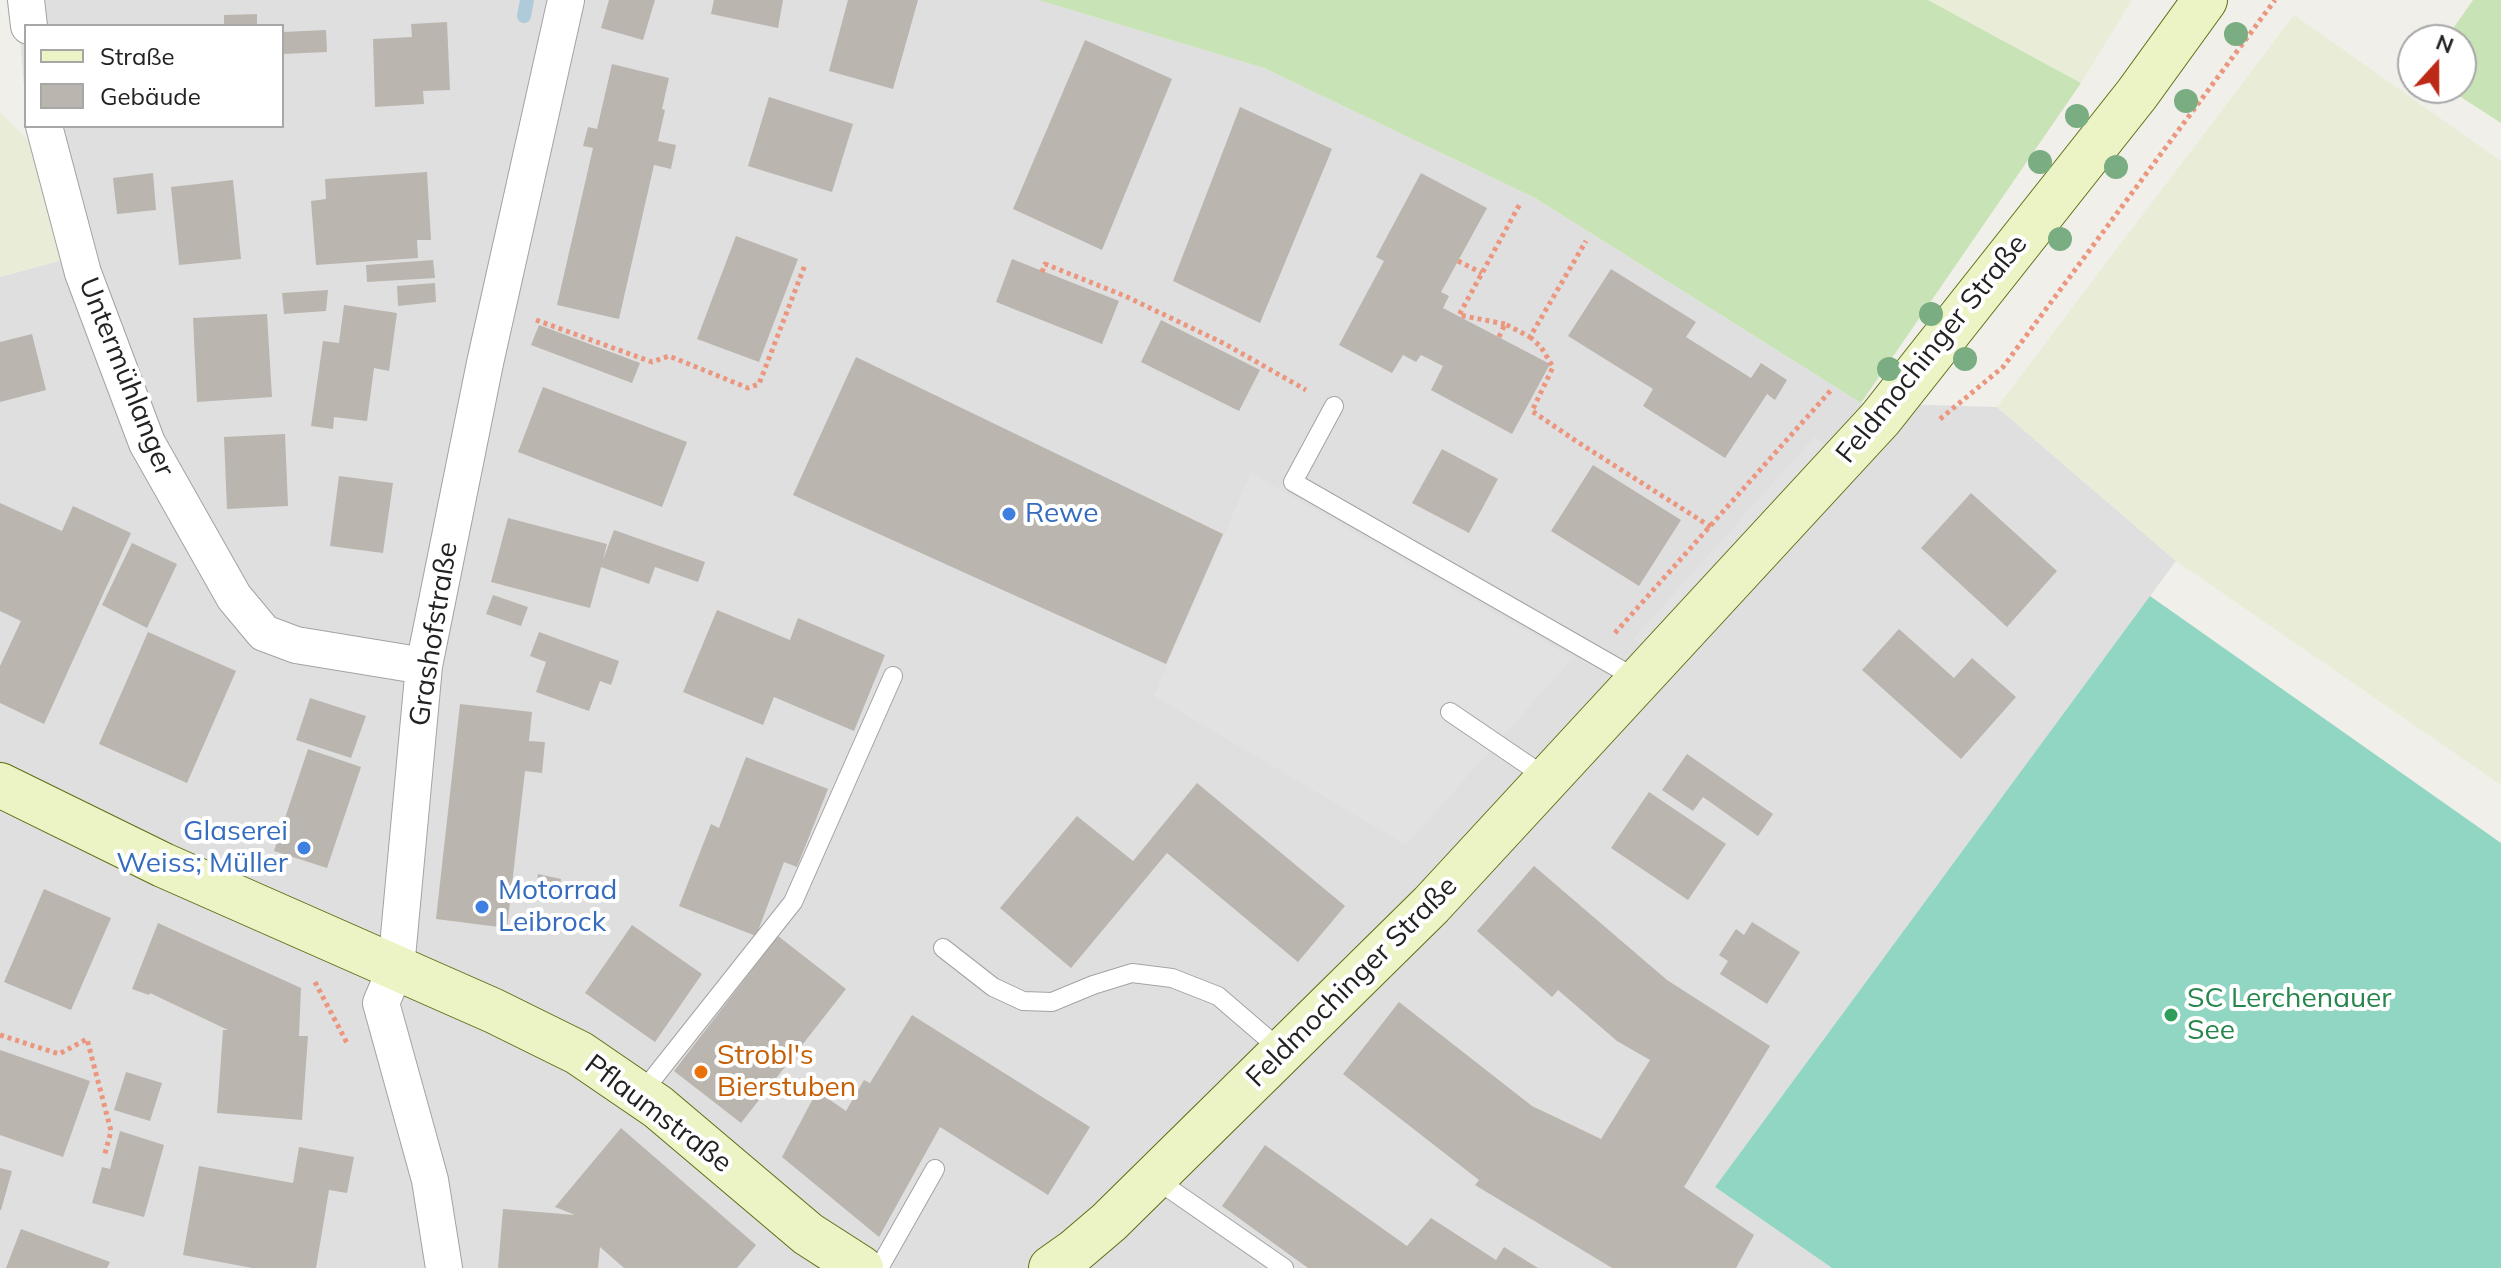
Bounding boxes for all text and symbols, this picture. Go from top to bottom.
legend [24,24,284,128]
north arrow [2397,24,2477,104]
text: N [2432,27,2458,60]
text: Straße [100,41,175,71]
text: Gebäude [100,81,201,111]
street label: Feldmochinger Straße [1829,228,2035,470]
street label: Untermühlanger [71,273,181,481]
place label: Rewe [1025,497,1098,531]
marker: Rewe [1000,505,1018,523]
street label: Grashofstraße [403,539,465,729]
place label: Glaserei Weiss; Müller [116,815,288,881]
marker: Glaserei Weiss; Müller [295,839,313,857]
street label: Feldmochinger Straße [1240,870,1464,1094]
place label: Motorrad Leibrock [498,874,617,940]
marker: Motorrad Leibrock [473,898,491,916]
place label: SC Lerchenauer See [2187,982,2392,1048]
marker: SC Lerchenauer See [2162,1006,2180,1024]
place label: Strobl's Bierstuben [717,1039,856,1105]
street label: Pflaumstraße [578,1048,738,1180]
marker: Strobl's Bierstuben [692,1063,710,1081]

